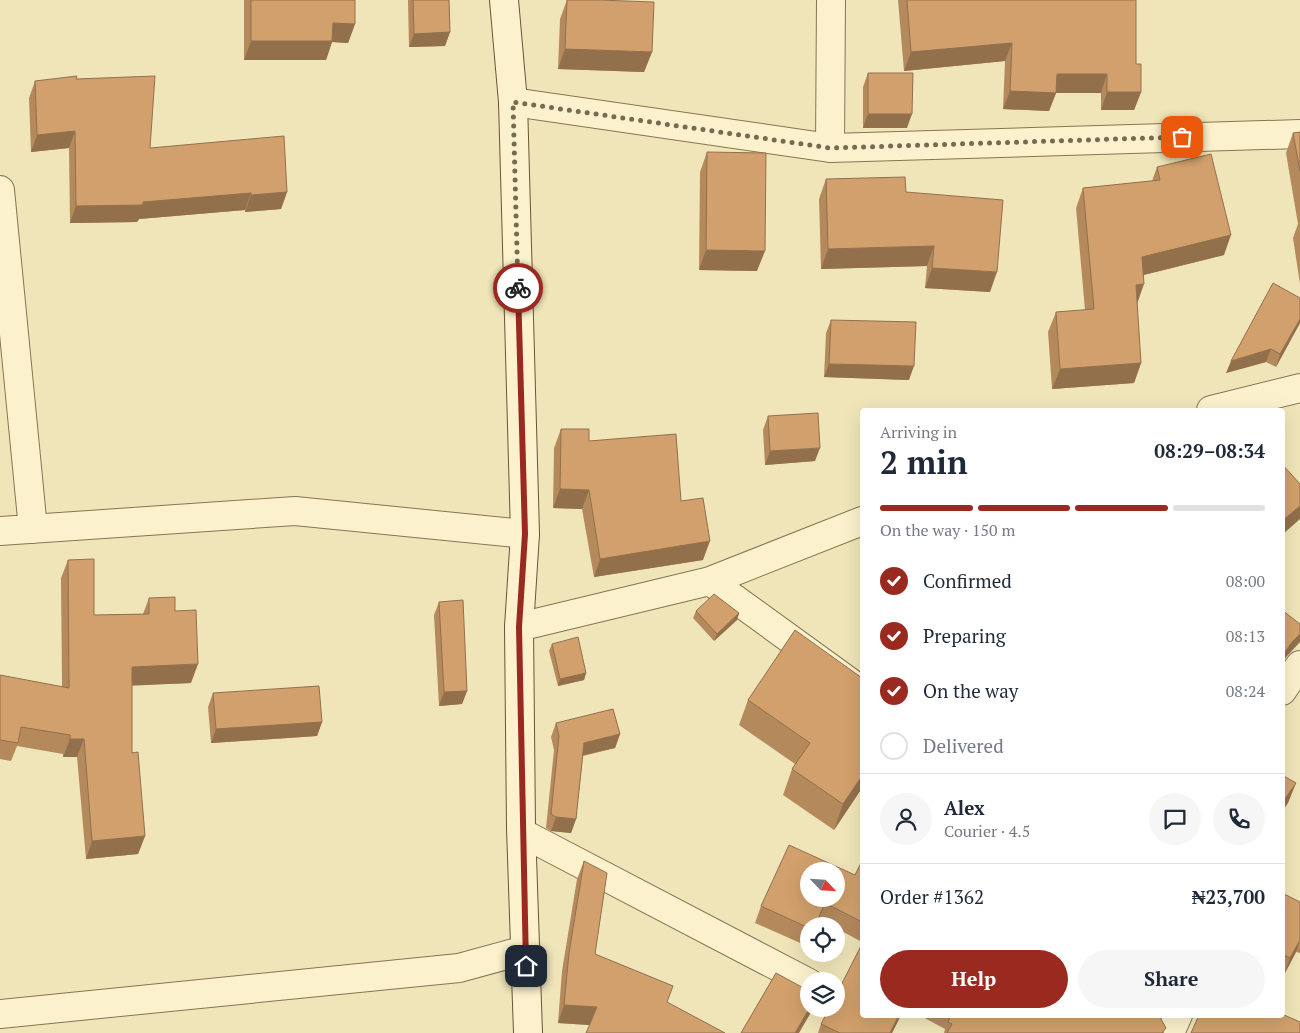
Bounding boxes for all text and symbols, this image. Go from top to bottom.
pin [1161,116,1203,158]
icon: bag [1168,123,1196,151]
courier [493,263,543,313]
icon: bike [504,274,532,302]
text: Arriving in [880,421,957,443]
text: 08:29–08:34 [1154,438,1265,463]
text: 2 min [880,441,968,483]
text: On the way · 150 m [880,519,1015,541]
icon: check [880,567,908,595]
text: Confirmed [923,568,1012,593]
text: 08:00 [1226,570,1265,592]
icon: check [880,622,908,650]
text: Preparing [923,623,1006,648]
text: 08:13 [1226,625,1265,647]
icon: check [880,677,908,705]
text: On the way [923,678,1018,703]
text: 08:24 [1226,680,1265,702]
text: Delivered [923,733,1004,758]
button: person [880,793,932,845]
button: chat [1149,793,1201,845]
button: phone [1213,793,1265,845]
text: Alex [944,795,985,820]
text: Courier · 4.5 [944,820,1030,842]
north arrow [800,862,845,908]
map controls [800,862,845,1017]
text: Order #1362 [880,884,984,909]
text: ₦23,700 [1192,884,1265,909]
button: locate [800,917,845,962]
pin [505,945,547,987]
button: Help [880,950,1068,1008]
button: Share [1078,950,1265,1008]
icon: home [512,952,540,980]
button: layers [800,972,845,1017]

